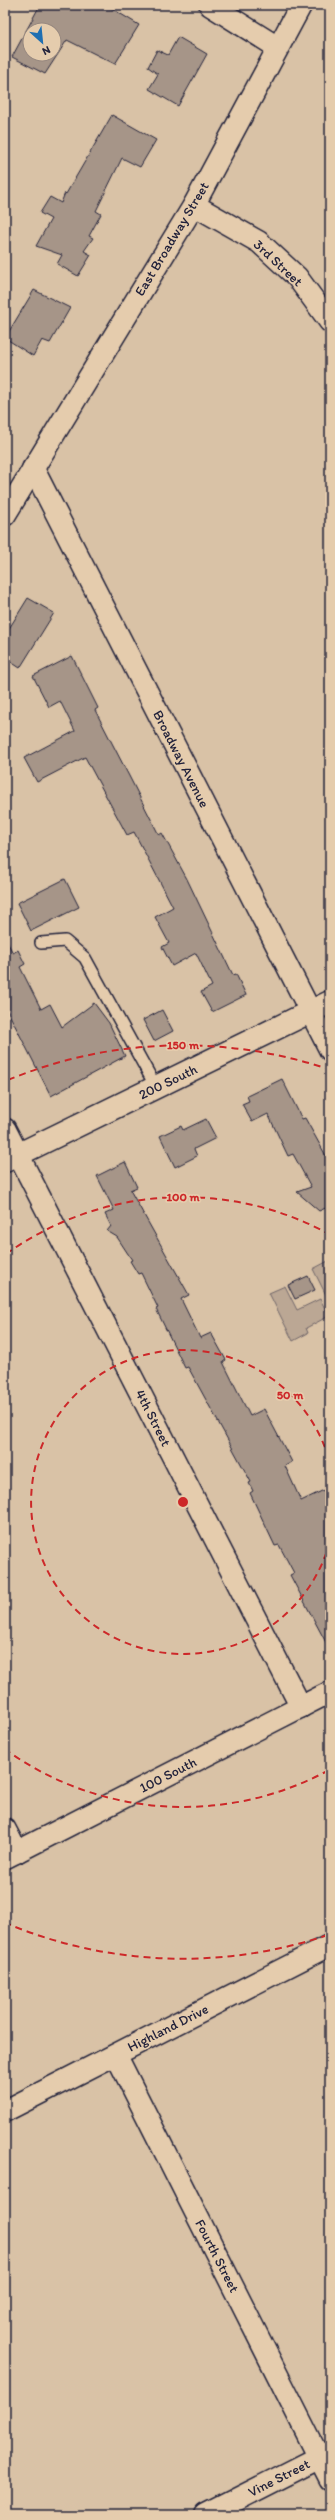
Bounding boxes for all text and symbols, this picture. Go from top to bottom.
north arrow [22,22,62,62]
text: N [40,43,53,58]
street label: East Broadway Street [131,179,213,299]
street label: 3rd Street [250,236,306,290]
street label: Broadway Avenue [149,707,213,811]
text: 150 m [167,1038,200,1052]
street label: 200 South [136,1061,200,1103]
text: 100 m [166,1190,200,1204]
street label: 4th Street [132,1387,174,1449]
text: 50 m [277,1388,304,1402]
centre of rings [176,1495,190,1509]
street label: 100 South [137,1753,199,1797]
street label: Highland Drive [125,2000,212,2056]
street label: Fourth Street [191,2217,243,2295]
street label: Vine Street [245,2455,313,2501]

